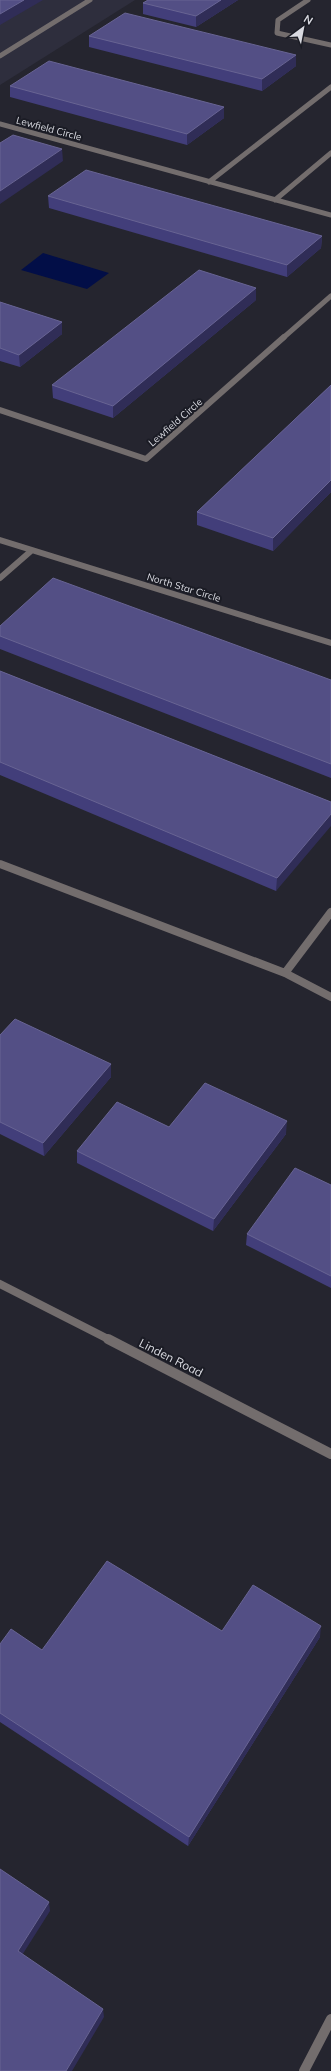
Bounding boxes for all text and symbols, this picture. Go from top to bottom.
north arrow [283,8,323,48]
text: N [301,11,316,28]
street label: Lewfield Circle [15,113,83,143]
street label: Lewfield Circle [146,395,205,449]
street label: North Star Circle [145,570,222,605]
street label: Linden Road [137,1335,206,1380]

